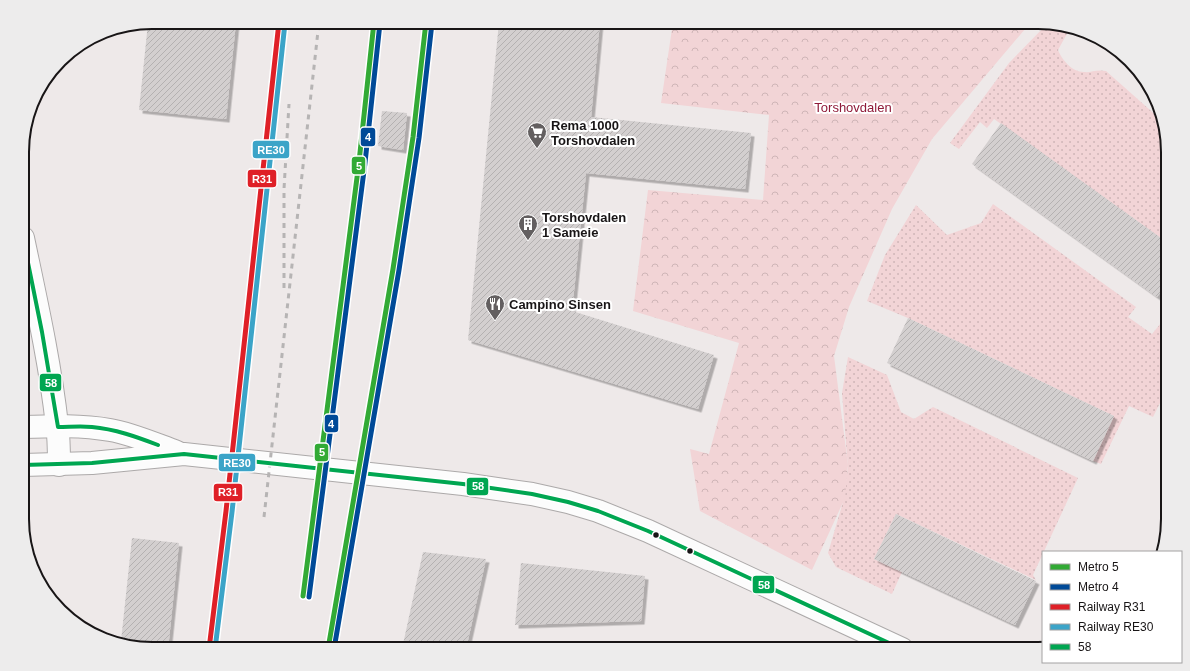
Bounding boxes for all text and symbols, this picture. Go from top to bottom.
park label: Torshovdalen [814,100,892,115]
place label: Rema 1000 Torshovdalen [551,118,635,148]
supermarket icon: Rema 1000 Torshovdalen [526,121,548,149]
line badge: 4 [360,127,376,147]
text: 4 [365,131,372,143]
line badge: RE30 [252,140,290,159]
text: RE30 [257,144,285,156]
line badge: 5 [351,156,366,175]
text: 5 [356,160,362,172]
line badge: R31 [247,169,277,188]
text: R31 [252,173,272,185]
place label: Torshovdalen 1 Sameie [542,210,626,240]
building icon: Torshovdalen 1 Sameie [517,213,539,241]
restaurant icon: Campino Sinsen [484,293,506,321]
place label: Campino Sinsen [509,297,611,312]
line badge: 58 [39,373,62,392]
text: 58 [45,377,57,389]
line badge: 4 [324,414,339,433]
text: 4 [328,418,335,430]
line badge: 5 [314,443,329,462]
text: 5 [319,446,325,458]
line badge: RE30 [218,453,256,472]
text: RE30 [223,457,251,469]
line badge: 58 [466,477,489,496]
text: 58 [472,480,484,492]
line badge: R31 [213,483,243,502]
text: R31 [218,486,238,498]
unlabelled marker [651,530,661,540]
unlabelled marker [685,546,695,556]
legend [1042,551,1182,663]
text: Metro 5 [1078,560,1119,574]
line badge: 58 [752,575,775,594]
text: 58 [758,579,770,591]
text: Metro 4 [1078,580,1119,594]
text: Railway R31 [1078,600,1146,614]
text: Railway RE30 [1078,620,1154,634]
text: 58 [1078,640,1092,654]

